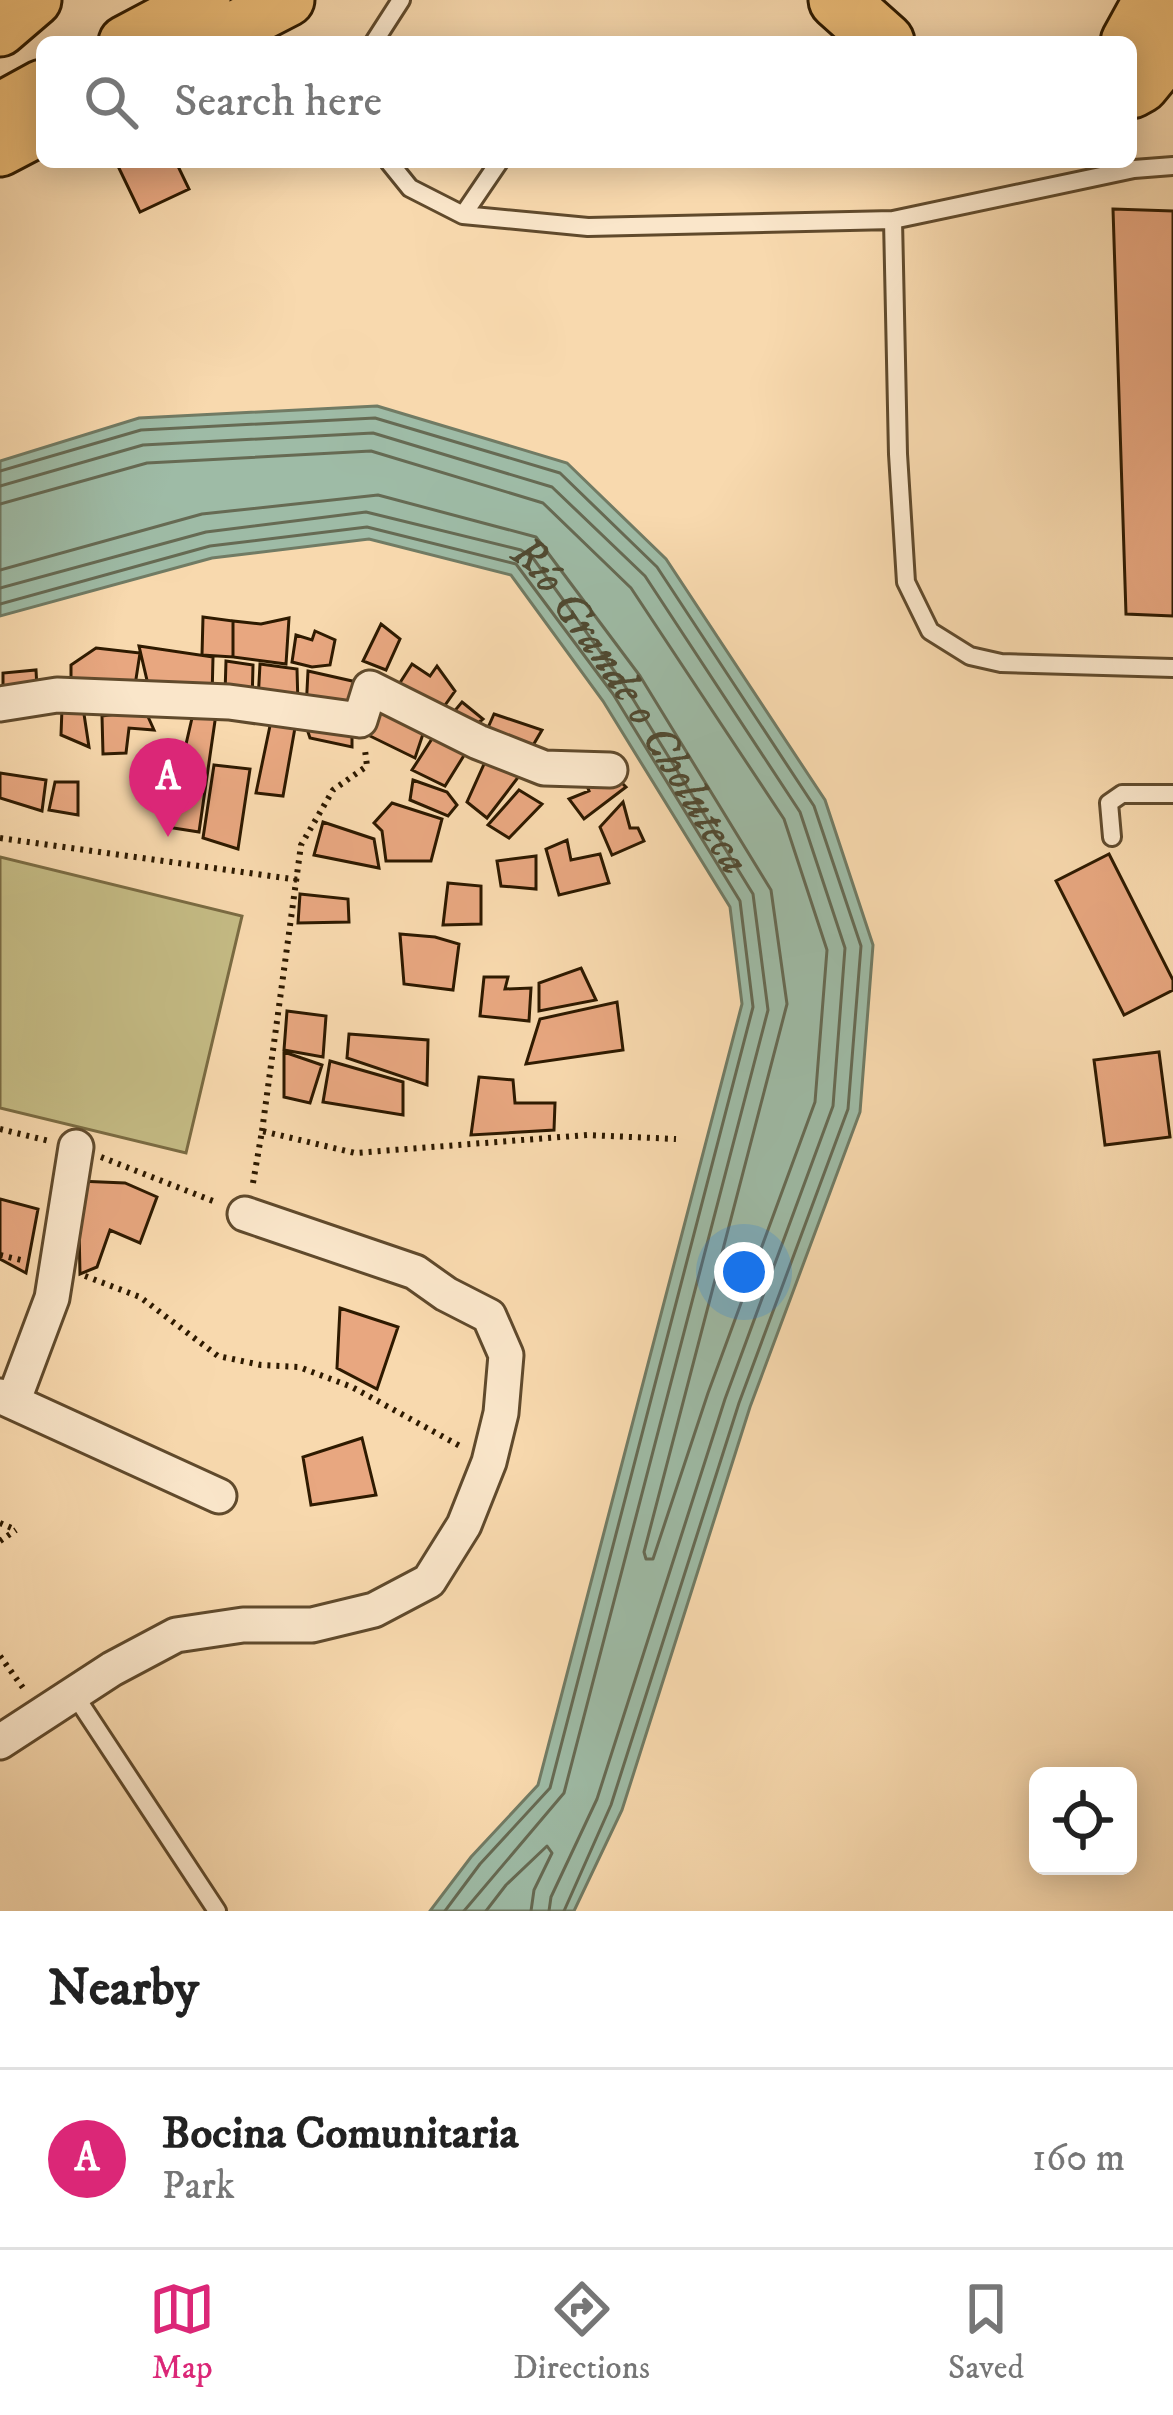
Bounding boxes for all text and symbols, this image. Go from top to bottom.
search box [36,36,1137,168]
icon: search [78,69,144,135]
text: Search here [174,74,382,130]
water label: Río Grande o Choluteca [500,523,762,885]
pin: A [129,738,207,837]
your location [714,1242,774,1302]
map controls [1029,1767,1137,1875]
button: locate [1029,1767,1137,1875]
text: Nearby [48,1957,199,2021]
text: Bocina Comunitaria [162,2106,519,2162]
text: A [75,2134,99,2183]
text: 160 m [1032,2134,1125,2183]
text: Park [162,2162,235,2211]
tab: Map [149,2276,215,2389]
tab: Directions [513,2276,650,2389]
tab: Saved [948,2276,1024,2389]

